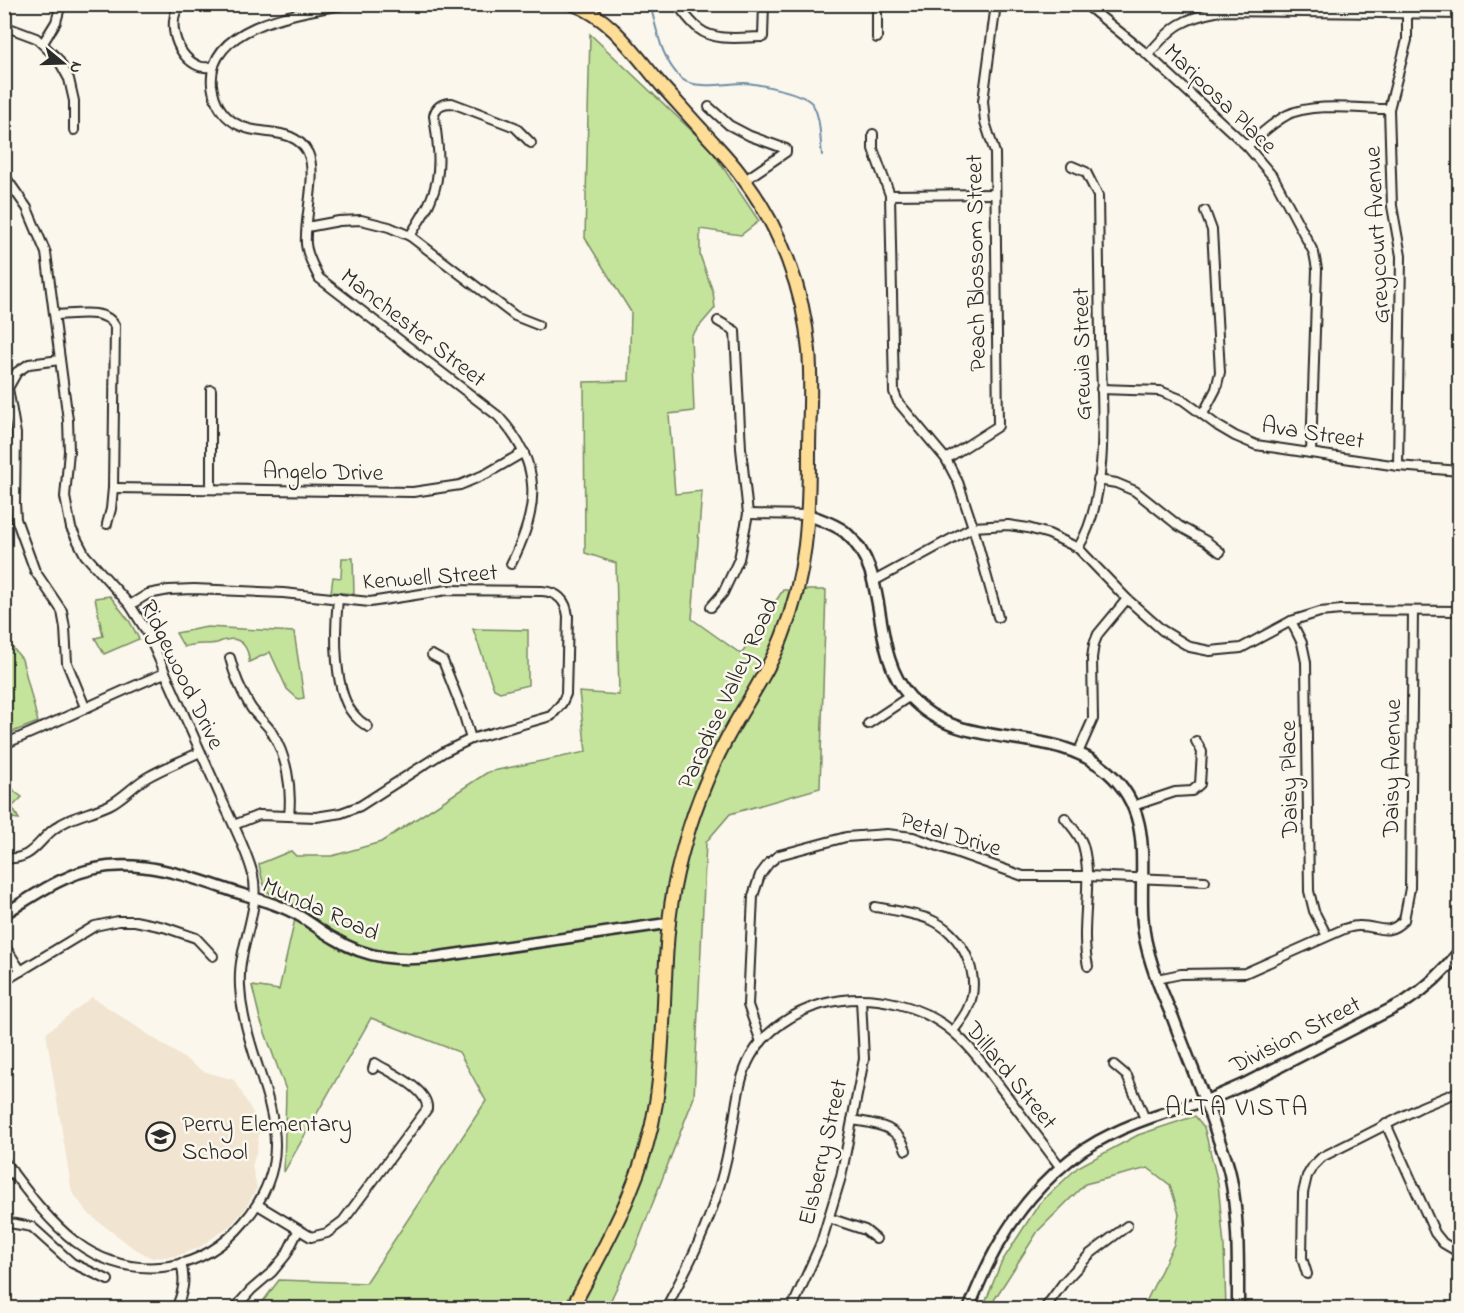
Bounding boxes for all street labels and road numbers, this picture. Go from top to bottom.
street label: Mariposa Place [1154,36,1284,164]
street label: Greycourt Avenue [1356,145,1402,324]
street label: Peach Blossom Street [958,154,997,372]
street label: Manchester Street [332,261,493,397]
street label: Grewia Street [1065,287,1102,421]
street label: Ava Street [1259,409,1366,460]
street label: Angelo Drive [262,455,384,492]
street label: Kenwell Street [361,556,499,601]
street label: Paradise Valley Road [670,592,790,796]
street label: Ridgewood Drive [129,594,232,756]
street label: Daisy Avenue [1375,698,1413,838]
street label: Daisy Place [1272,720,1310,839]
street label: Petal Drive [895,803,1006,867]
street label: Munda Road [256,869,385,952]
street label: Division Street [1224,988,1368,1085]
street label: Dillard Street [955,1014,1065,1138]
street label: Elsberry Street [791,1076,859,1229]

